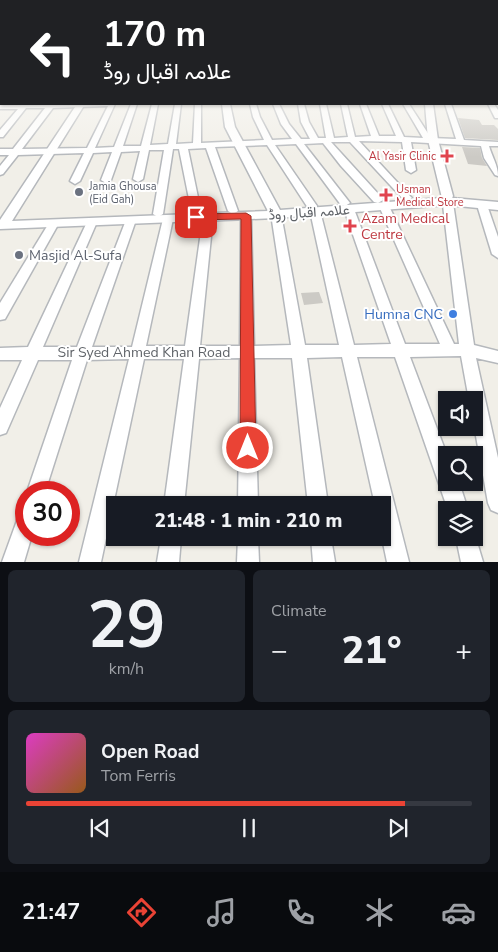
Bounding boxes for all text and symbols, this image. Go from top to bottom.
text: 170 m [103,11,206,58]
icon: left [20,20,85,85]
text: علامہ اقبال روڈ [103,57,231,87]
place label: Al Yasir Clinic [369,149,436,164]
marker: Al Yasir Clinic [440,149,454,163]
place label: Jamia Ghousa (Eid Gah) [88,179,157,207]
place label: Usman Medical Store [396,182,464,210]
marker: Jamia Ghousa (Eid Gah) [73,186,85,198]
marker: Usman Medical Store [380,189,392,201]
pin [175,196,217,238]
street label: علامہ اقبال روڈ [268,200,350,225]
icon: arrive [182,203,210,231]
place label: Azam Medical Centre [361,209,450,244]
marker: Azam Medical Centre [343,219,357,233]
place label: Masjid Al-Sufa [29,246,122,265]
marker: Masjid Al-Sufa [13,249,25,261]
place label: Humna CNC [364,305,443,324]
marker: Humna CNC [447,308,459,320]
street label: Sir Syed Ahmed Khan Road [58,343,230,362]
map controls [438,391,483,546]
button: sound [438,391,483,436]
position arrow [221,421,273,473]
button: search [438,446,483,491]
speed limit sign: 30 [15,481,80,546]
button: layers [438,501,483,546]
text: 21:48 · 1 min · 210 m [155,508,342,534]
text: 29 [87,581,166,670]
text: Climate [271,600,326,622]
text: 21° [341,625,402,676]
text: − [271,632,288,670]
text: + [455,632,472,670]
text: km/h [109,658,144,680]
text: Open Road [101,739,199,765]
text: Tom Ferris [101,765,176,787]
icon: previous [86,814,114,842]
icon: pause [235,814,263,842]
icon: next [384,814,412,842]
icon: directions [124,895,159,930]
icon: music [204,895,239,930]
icon: phone [283,895,318,930]
icon: climate [362,895,397,930]
icon: car [441,895,476,930]
text: 21:47 [22,897,80,927]

